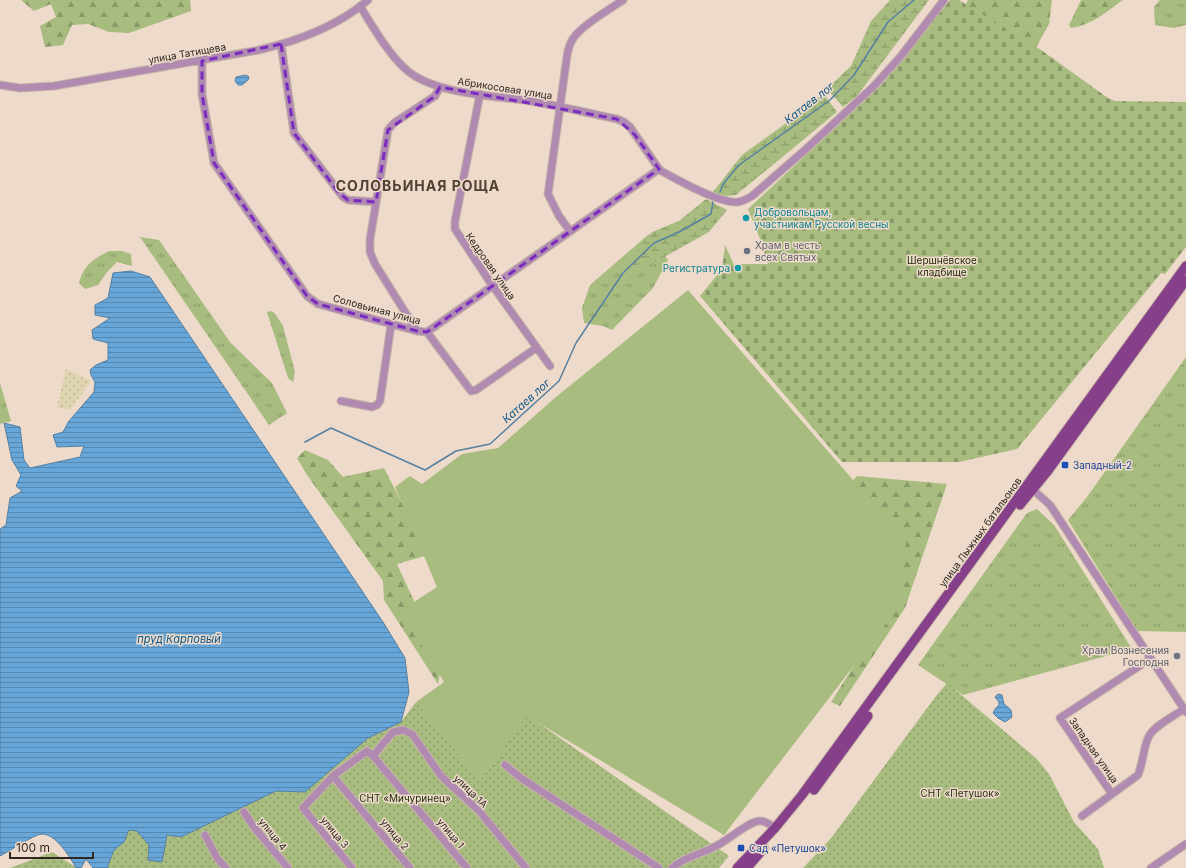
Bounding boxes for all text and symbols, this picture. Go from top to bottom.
street label: улица Татищева [147,40,227,66]
street label: Абрикосовая улица [457,75,553,101]
water label: Катаев лог [781,78,838,127]
district label: СОЛОВЬИНАЯ РОЩА [336,177,500,194]
place label: Добровольцам, участникам Русской весны [754,206,889,230]
marker: Добровольцам, участникам Русской весны [741,213,751,223]
street label: Кедровая улица [464,230,518,302]
place label: Храм в честь всех Святых [755,239,821,263]
marker: Храм в честь всех Святых [742,246,752,256]
park label: Шершнёвское кладбище [907,254,977,278]
place label: Регистратура [663,262,730,274]
marker: Регистратура [733,263,743,273]
street label: Соловьиная улица [332,291,422,327]
water label: Катаев лог [499,375,554,426]
place label: Западный-2 [1073,459,1132,471]
marker: Западный-2 [1060,460,1070,470]
street label: улица Лыжных батальонов [936,475,1024,589]
water label: пруд Карповый [137,632,221,646]
place label: Храм Вознесения Господня [1082,644,1169,668]
marker: Храм Вознесения Господня [1172,651,1182,661]
street label: Западная улица [1067,715,1121,785]
street label: улица 1А [452,772,490,810]
park label: СНТ «Петушок» [921,787,1000,799]
park label: СНТ «Мичуринец» [359,792,451,804]
street label: улица 3 [318,814,352,850]
street label: улица 4 [256,816,290,852]
street label: улица 2 [378,816,412,852]
street label: улица 1 [435,816,467,850]
scale bar [10,834,93,860]
text: 100 m [16,840,50,855]
place label: Сад «Петушок» [749,842,826,854]
marker: Сад «Петушок» [736,843,746,853]

